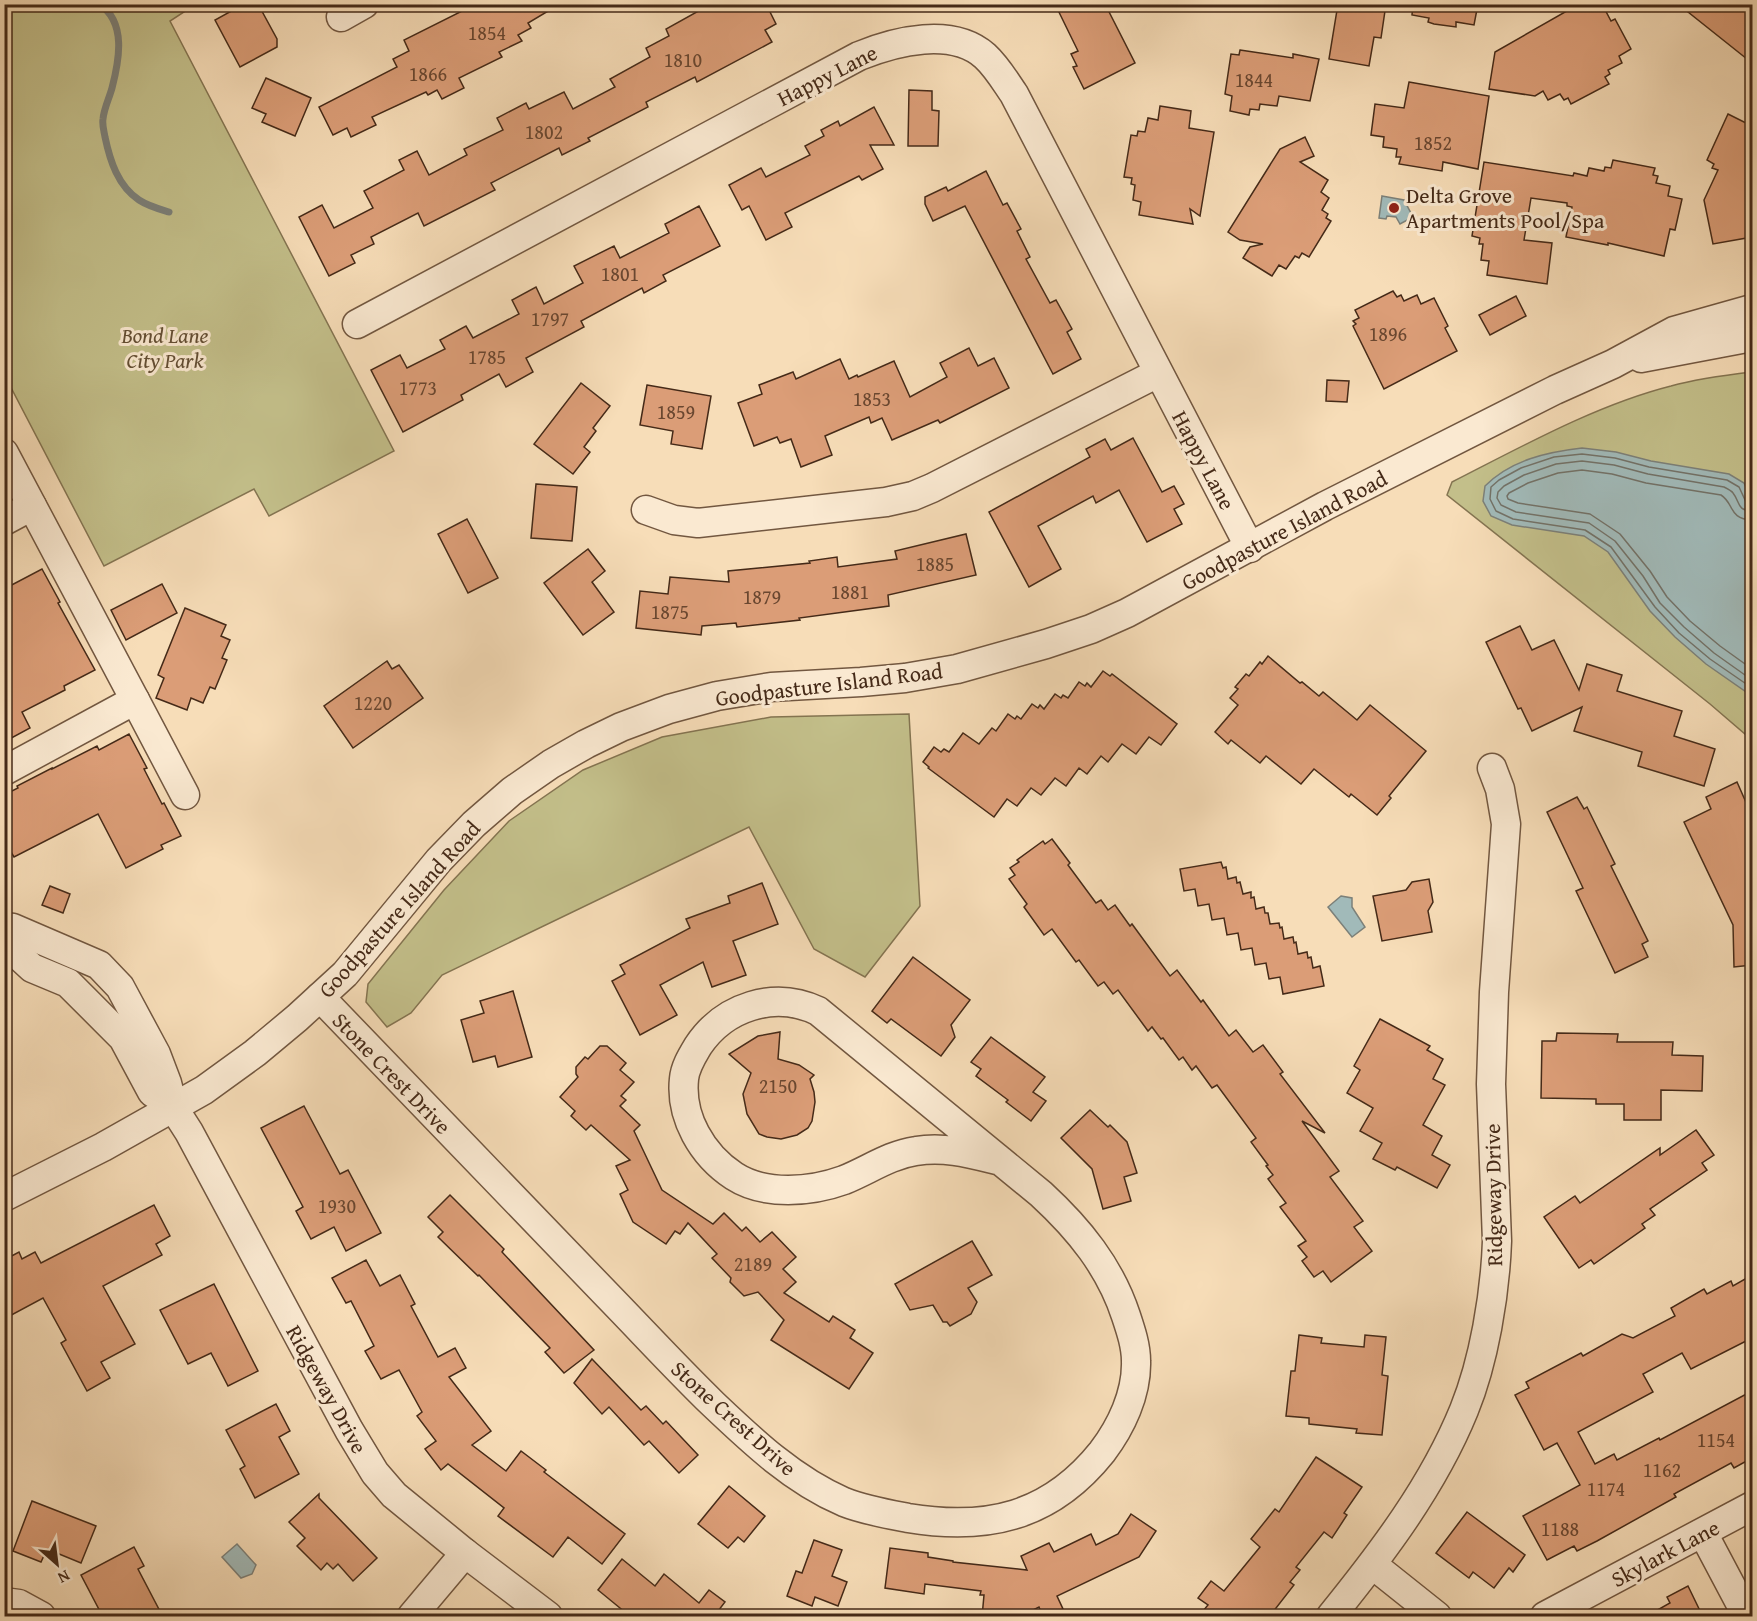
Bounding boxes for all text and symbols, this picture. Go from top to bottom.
house number: 1854 [468,18,506,47]
street label: Happy Lane [771,36,883,114]
house number: 1810 [664,45,702,74]
house number: 1866 [409,59,447,88]
house number: 1844 [1235,65,1273,94]
house number: 1802 [525,117,563,146]
house number: 1852 [1414,128,1452,157]
place label: Delta Grove Apartments Pool/Spa [1406,179,1605,236]
marker: Delta Grove Apartments Pool/Spa [1387,201,1401,215]
house number: 1801 [601,259,639,288]
house number: 1797 [531,304,569,333]
park label: Bond Lane City Park [121,319,209,376]
house number: 1896 [1369,319,1407,348]
house number: 1785 [468,342,506,371]
house number: 1773 [399,373,437,402]
house number: 1853 [853,384,891,413]
house number: 1859 [657,397,695,426]
street label: Happy Lane [1164,405,1244,515]
street label: Goodpasture Island Road [1175,462,1393,598]
house number: 1885 [916,549,954,578]
house number: 1881 [831,577,869,606]
house number: 1879 [743,582,781,611]
house number: 1875 [651,597,689,626]
street label: Goodpasture Island Road [714,654,945,714]
house number: 1220 [354,688,392,717]
street label: Goodpasture Island Road [311,813,488,1005]
street label: Stone Crest Drive [325,1005,459,1141]
house number: 2150 [759,1071,797,1100]
street label: Ridgeway Drive [1476,1123,1510,1267]
house number: 1930 [318,1191,356,1220]
house number: 2189 [734,1249,772,1278]
street label: Ridgeway Drive [278,1319,376,1459]
street label: Stone Crest Drive [664,1353,804,1483]
house number: 1154 [1697,1425,1735,1454]
house number: 1162 [1643,1455,1681,1484]
house number: 1174 [1587,1474,1625,1503]
street label: Skylark Lane [1605,1511,1725,1595]
house number: 1188 [1541,1514,1579,1543]
north arrow [27,1534,87,1594]
text: N [53,1564,74,1590]

